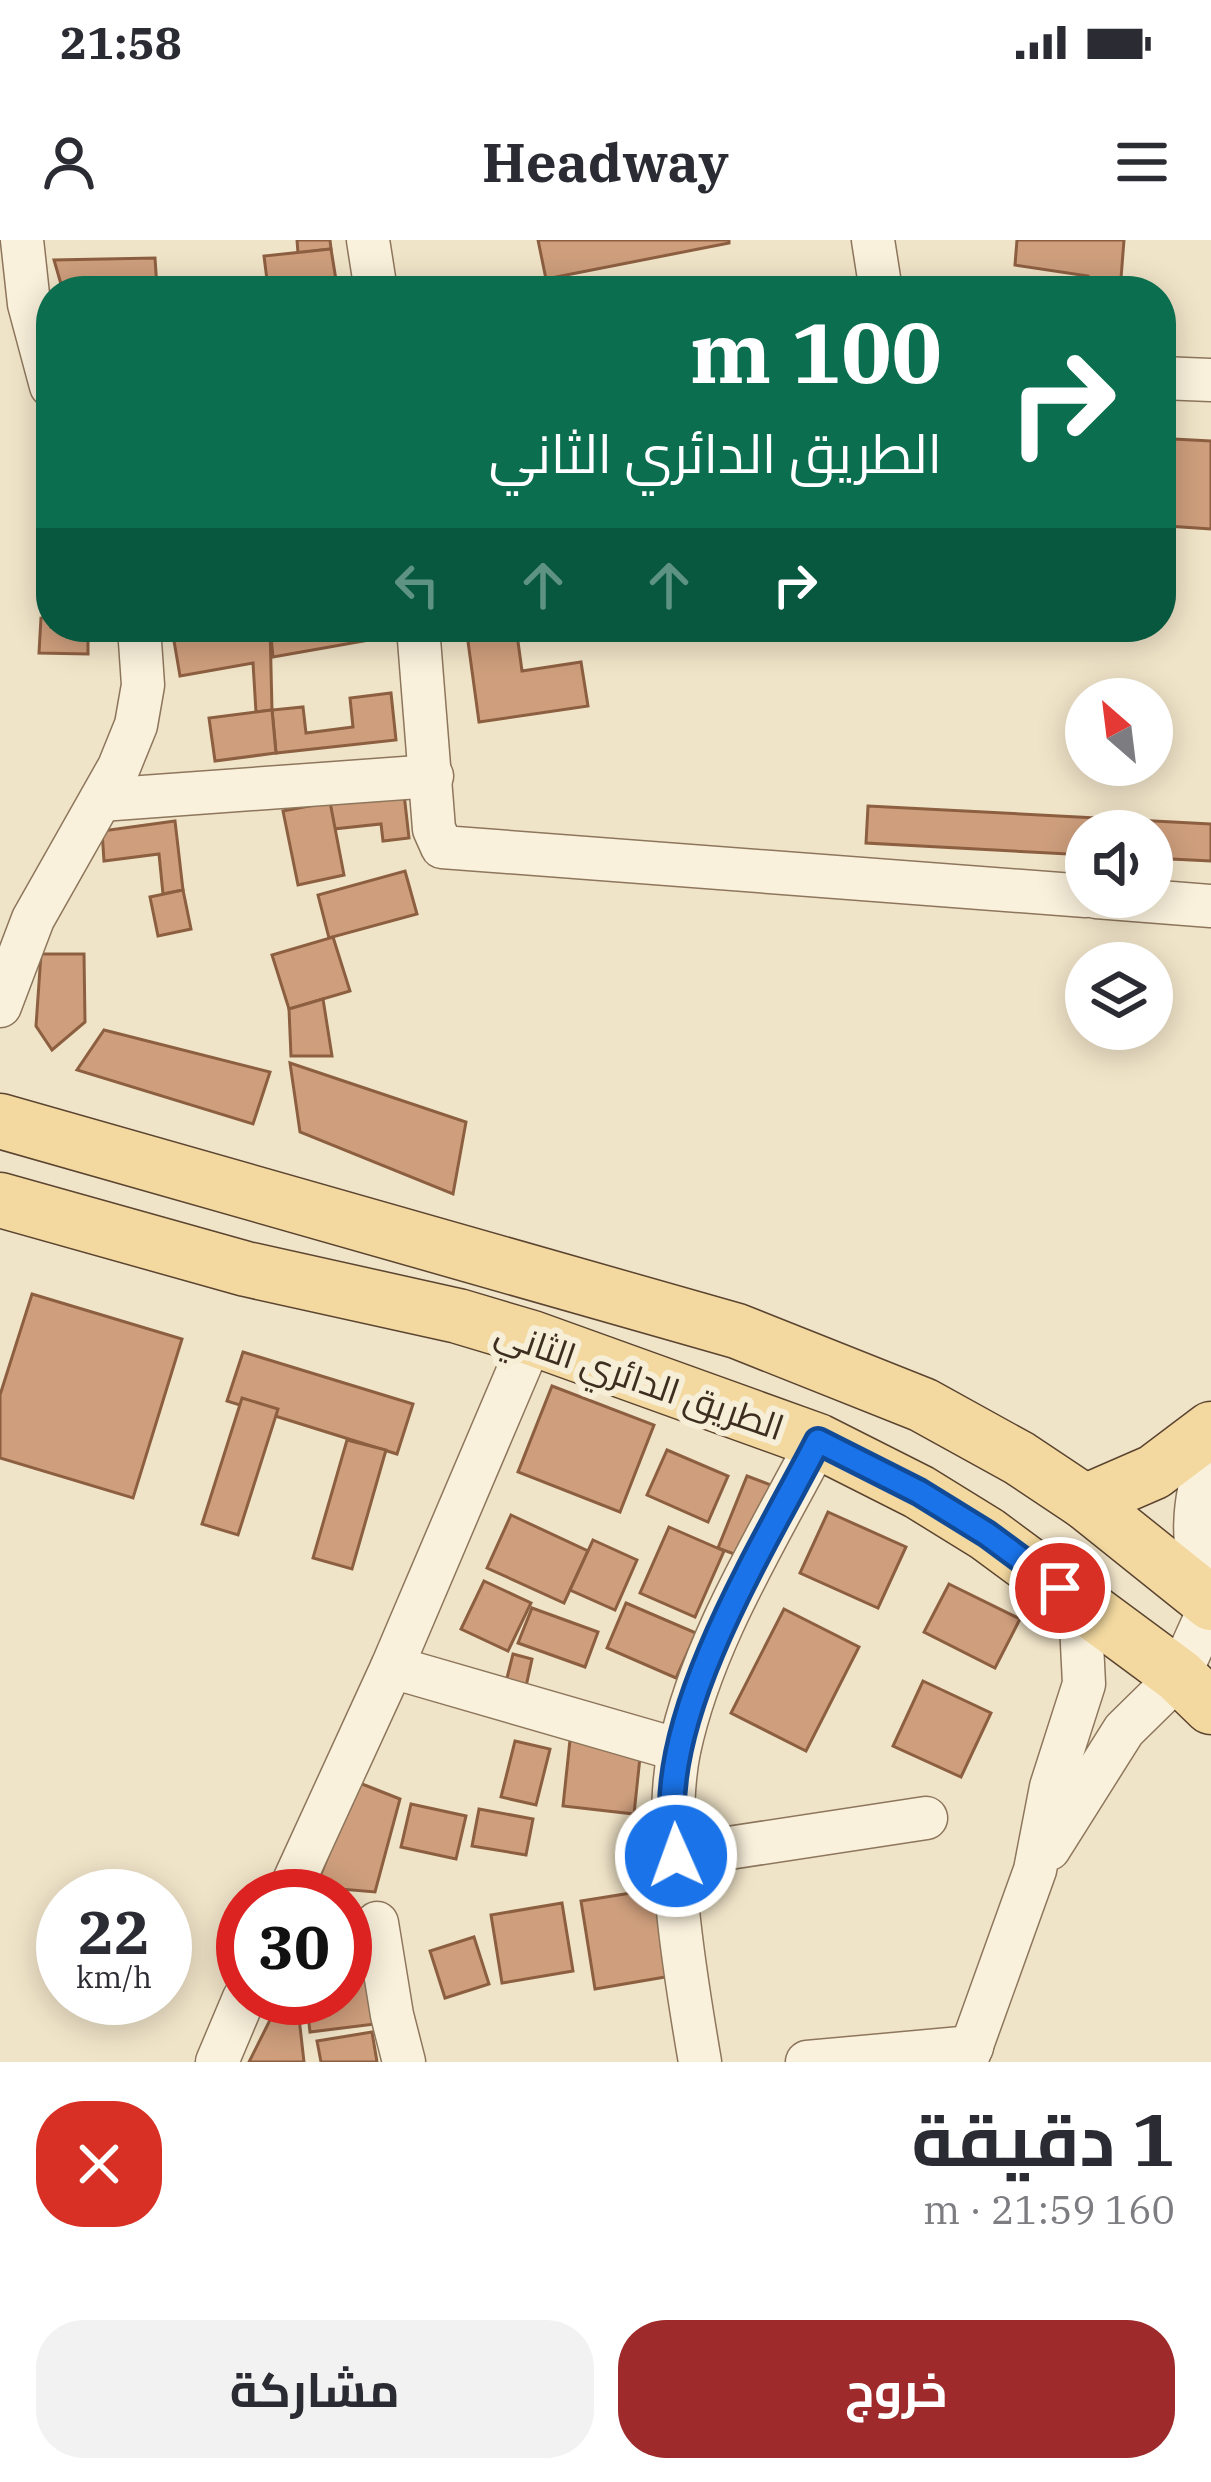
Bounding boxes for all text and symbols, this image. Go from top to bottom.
text: 21:58 [60,13,182,71]
text: Headway [482,127,729,197]
icon: person [36,129,102,195]
icon: menu [1109,129,1175,195]
text: 100 m [690,297,942,406]
icon: right [984,324,1140,480]
text: الطريق الدائري الثاني [489,418,942,488]
icon: left [384,552,450,618]
icon: ahead [510,552,576,618]
icon: ahead [636,552,702,618]
icon: right [762,552,828,618]
north arrow [1065,678,1173,786]
map controls [1065,678,1173,1050]
button: sound [1065,810,1173,918]
button: layers [1065,942,1173,1050]
street label: الطريق الدائري الثاني [488,1308,791,1456]
pin [1009,1537,1111,1639]
icon: arrive [1027,1555,1093,1621]
position arrow [613,1793,739,1919]
speed limit sign: 30 [216,1869,372,2025]
text: 22 [78,1892,150,1971]
text: km/h [76,1957,152,1996]
text: 1 دقيقة [912,2092,1175,2186]
button: close [36,2101,162,2227]
text: 160 m · 21:59 [923,2184,1175,2235]
button: مشاركة [36,2320,594,2458]
button: خروج [618,2320,1175,2458]

